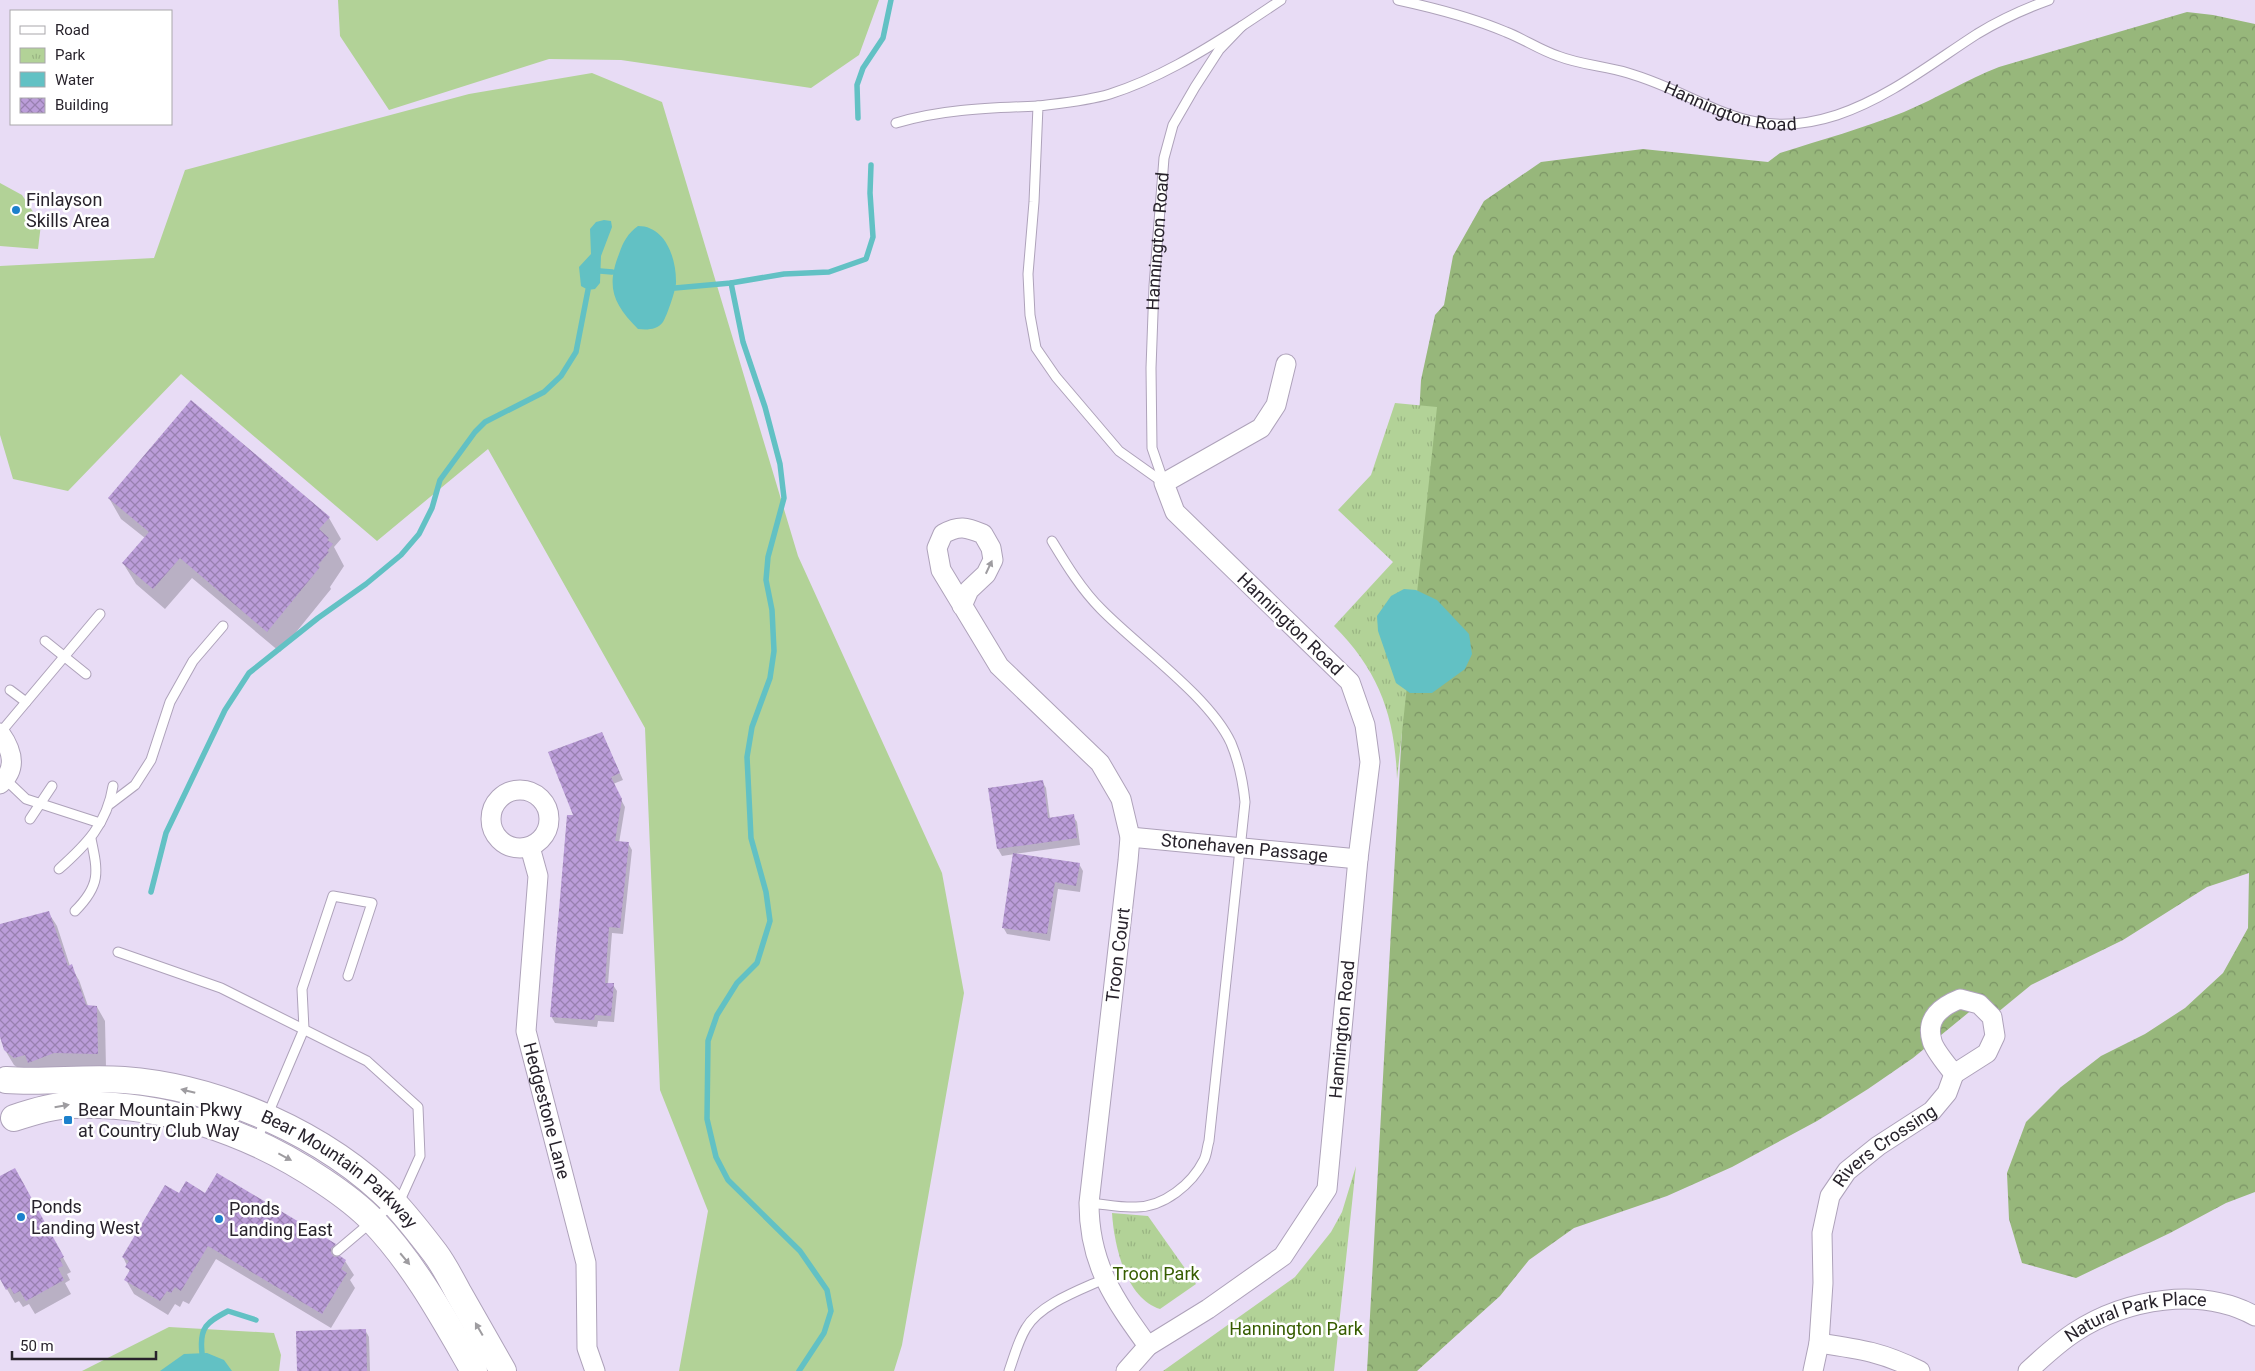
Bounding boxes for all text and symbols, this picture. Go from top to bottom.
legend [10,10,172,125]
text: Road [55,21,89,39]
text: Park [55,46,86,64]
text: Water [55,71,94,89]
street label: Hannington Road [1661,76,1797,134]
text: Building [55,96,109,114]
street label: Hannington Road [1142,171,1173,311]
place label: Finlayson Skills Area [26,189,110,231]
marker: Finlayson Skills Area [10,204,22,216]
one-way arrow [986,560,994,574]
street label: Hannington Road [1233,568,1348,679]
street label: Stonehaven Passage [1160,829,1329,866]
street label: Troon Court [1101,906,1134,1004]
street label: Hannington Road [1325,959,1358,1099]
street label: Hedgestone Lane [519,1040,575,1181]
one-way arrow [180,1087,195,1095]
place label: Bear Mountain Pkwy at Country Club Way [78,1099,242,1141]
street label: Rivers Crossing [1828,1100,1940,1191]
one-way arrow [54,1102,70,1110]
street label: Bear Mountain Parkway [258,1105,423,1233]
marker: Bear Mountain Pkwy at Country Club Way [62,1114,74,1126]
one-way arrow [278,1153,292,1161]
place label: Ponds Landing West [31,1196,140,1238]
place label: Ponds Landing East [229,1198,333,1240]
marker: Ponds Landing West [15,1211,27,1223]
marker: Ponds Landing East [213,1213,225,1225]
one-way arrow [399,1252,411,1264]
park label: Troon Park [1112,1263,1200,1284]
street label: Natural Park Place [2060,1288,2208,1346]
park label: Hannington Park [1229,1318,1364,1339]
one-way arrow [475,1321,483,1336]
scale bar [12,1328,156,1360]
text: 50 m [20,1337,54,1355]

